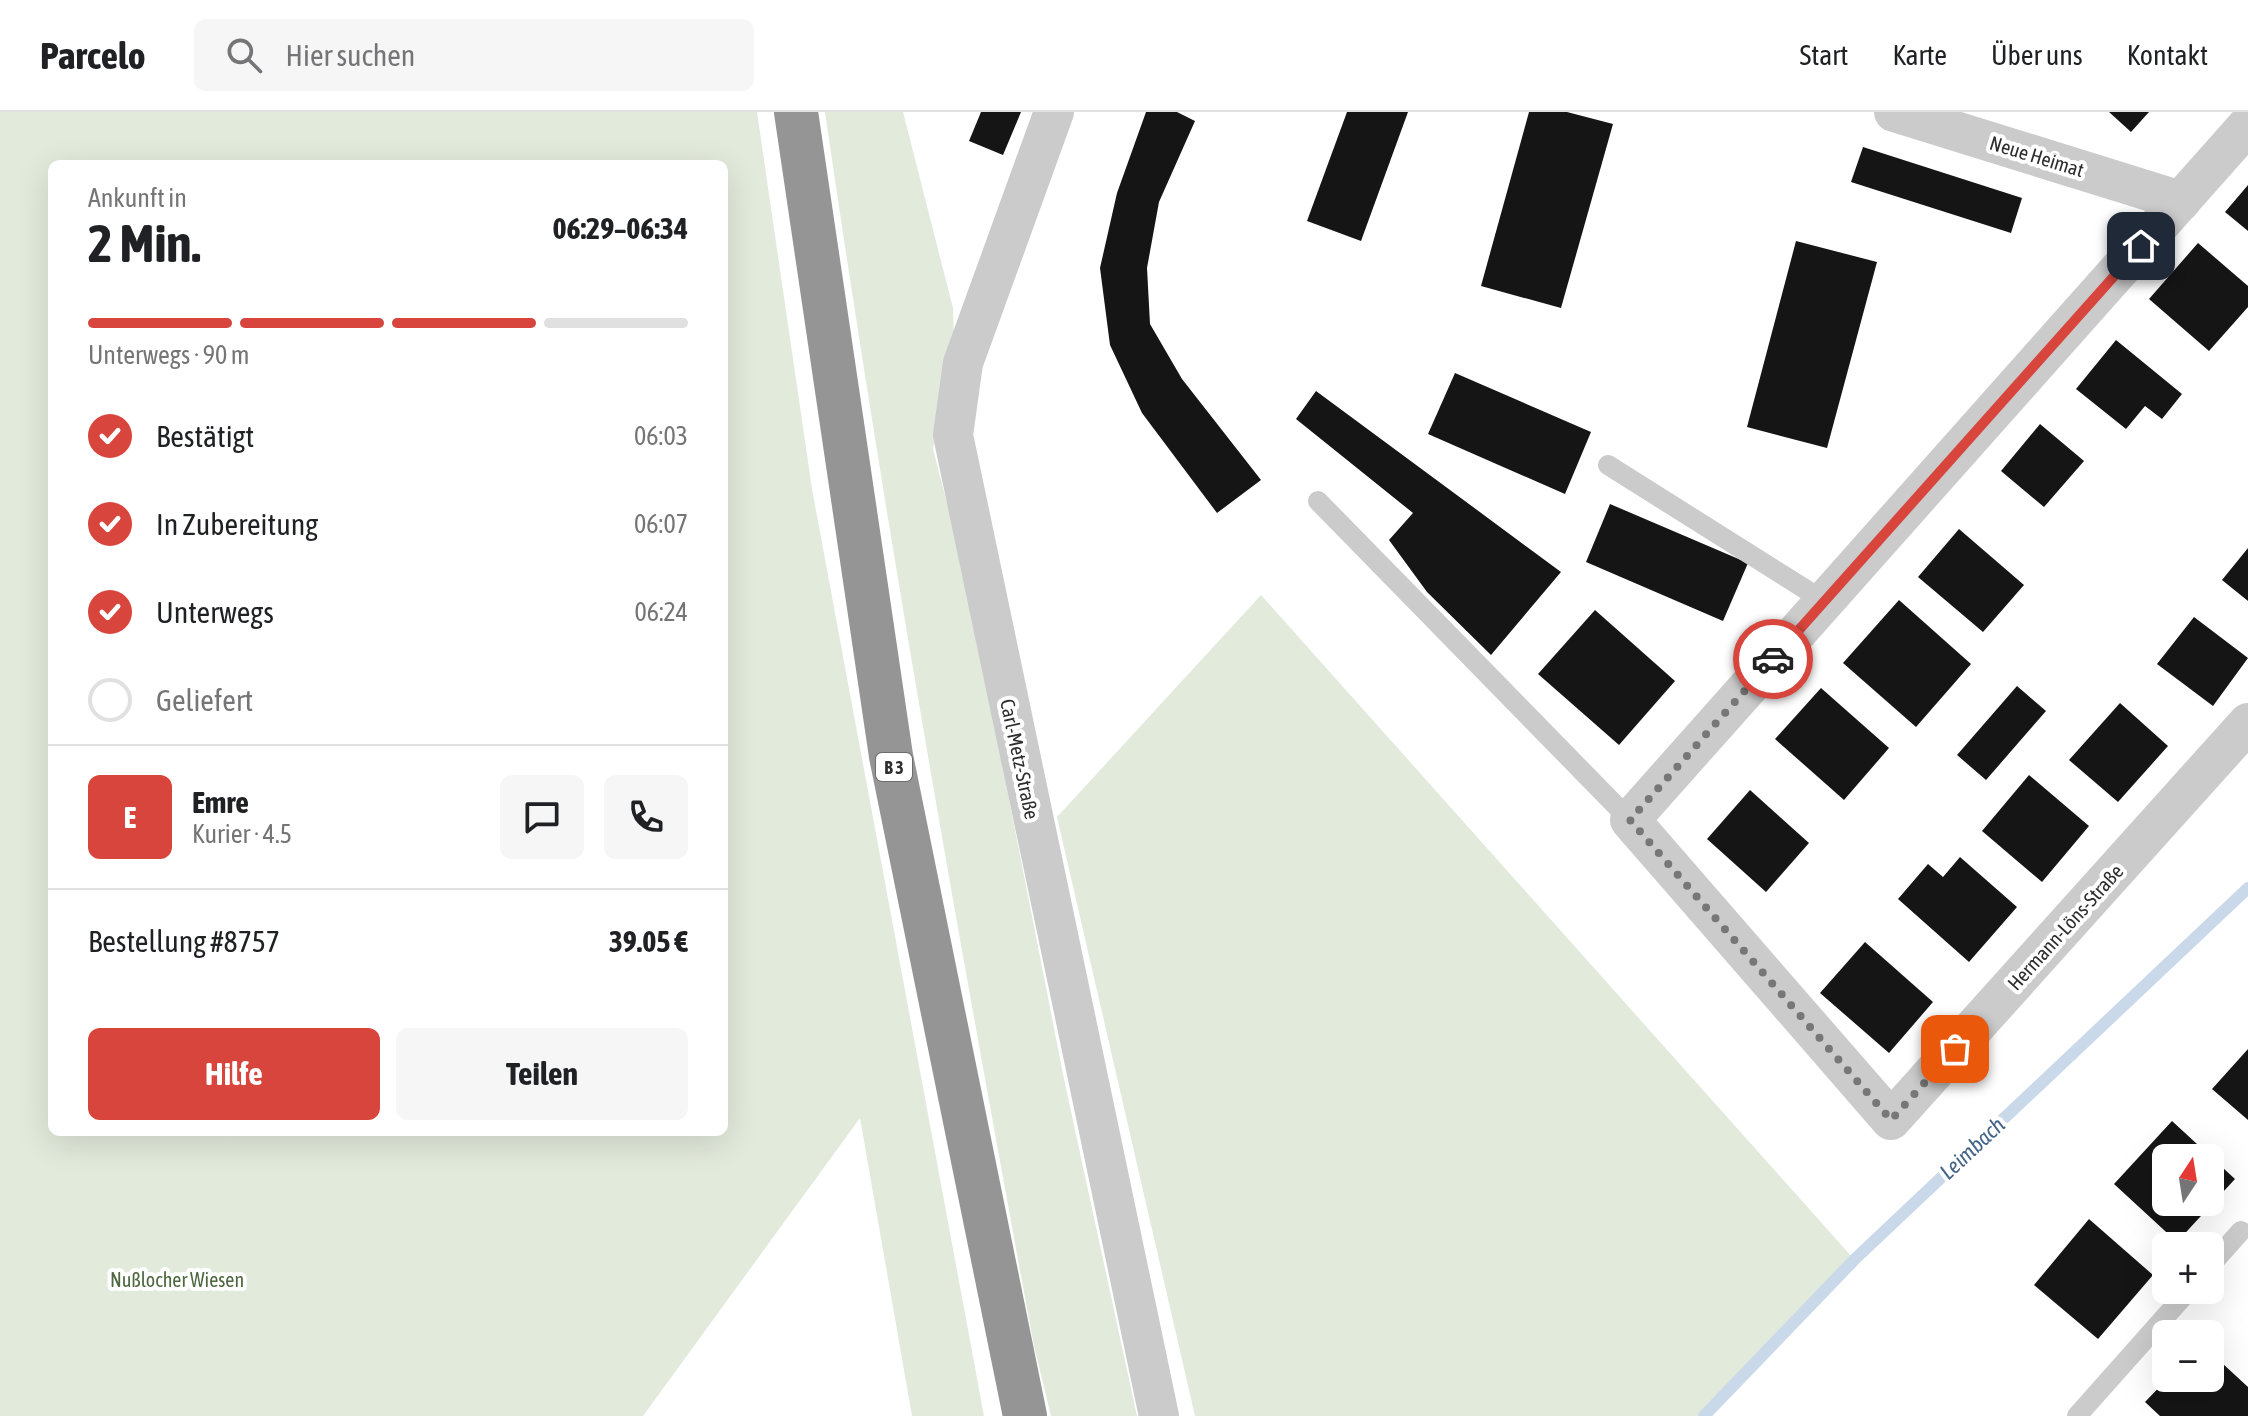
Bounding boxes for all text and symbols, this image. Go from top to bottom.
search box [194,19,754,91]
icon: search [222,33,266,77]
text: Parcelo [40,34,146,77]
text: Hier suchen [286,38,415,72]
text: Start [1799,39,1848,71]
text: Karte [1892,39,1947,71]
text: Über uns [1991,39,2083,71]
text: Kontakt [2127,39,2208,71]
street label: Neue Heimat [1987,131,2087,181]
text: Ankunft in [88,183,187,213]
text: 06:29–06:34 [553,211,688,245]
pin [2107,212,2175,280]
text: 2 Min. [88,213,201,273]
icon: home [2119,224,2163,268]
text: Unterwegs · 90 m [88,340,250,370]
icon: check [88,414,132,458]
text: Bestätigt [156,419,254,453]
text: 06:03 [634,421,688,451]
icon: check [88,502,132,546]
text: In Zubereitung [156,507,318,541]
text: 06:07 [634,509,688,539]
icon: check [88,590,132,634]
text: Unterwegs [156,595,274,629]
text: 06:24 [634,597,688,627]
courier [1733,619,1813,699]
icon: car [1751,637,1795,681]
text: Geliefert [156,683,253,717]
street label: Carl-Metz-Straße [996,697,1044,821]
road number: B 3 [876,753,912,781]
button: chat [500,775,584,859]
button: phone [604,775,688,859]
text: Emre [192,785,249,819]
text: E [124,800,136,834]
text: Kurier · 4.5 [192,819,292,849]
street label: Hermann-Löns-Straße [2003,859,2127,995]
text: Bestellung #8757 [88,924,280,958]
text: 39.05 € [609,924,688,958]
pin [1921,1015,1989,1083]
icon: bag [1933,1027,1977,1071]
button: Hilfe [88,1028,380,1120]
button: Teilen [396,1028,688,1120]
water label: Leimbach [1934,1111,2010,1184]
north arrow [2152,1144,2224,1216]
map controls [2152,1144,2224,1392]
button: + [2152,1232,2224,1304]
park label: Nußlocher Wiesen [110,1268,244,1291]
button: − [2152,1320,2224,1392]

